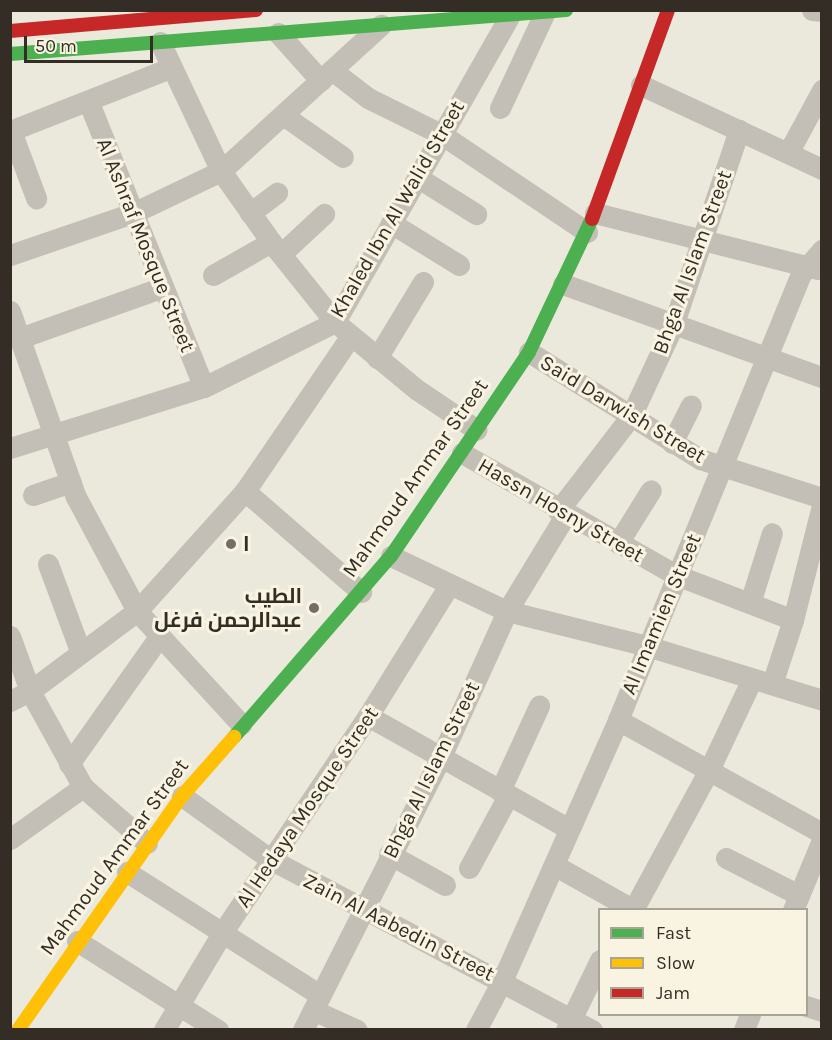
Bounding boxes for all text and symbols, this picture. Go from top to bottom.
scale bar [27,24,156,62]
text: 50 m [35,35,77,57]
street label: Khaled Ibn Al Walid Street [324,96,470,322]
street label: Al Ashraf Mosque Street [91,134,201,356]
street label: Bhga Al Islam Street [647,167,737,357]
street label: Said Darwish Street [536,350,710,468]
street label: Mahmoud Ammar Street [337,374,493,582]
street label: Hassn Hosny Street [474,452,648,568]
street label: Al Imamien Street [616,530,706,698]
place label: ا [243,531,250,557]
marker: ا [224,537,238,551]
place label: الطيب عبدالرحمن فرغل [154,583,302,633]
marker: الطيب عبدالرحمن فرغل [307,601,321,615]
street label: Bhga Al Islam Street [377,677,485,863]
street label: Al Hedaya Mosque Street [230,702,384,912]
street label: Mahmoud Ammar Street [34,754,194,960]
street label: Zain Al Aabedin Street [299,868,499,986]
legend [598,908,808,1016]
text: Fast [656,922,691,944]
text: Slow [656,952,695,974]
text: Jam [656,982,690,1004]

